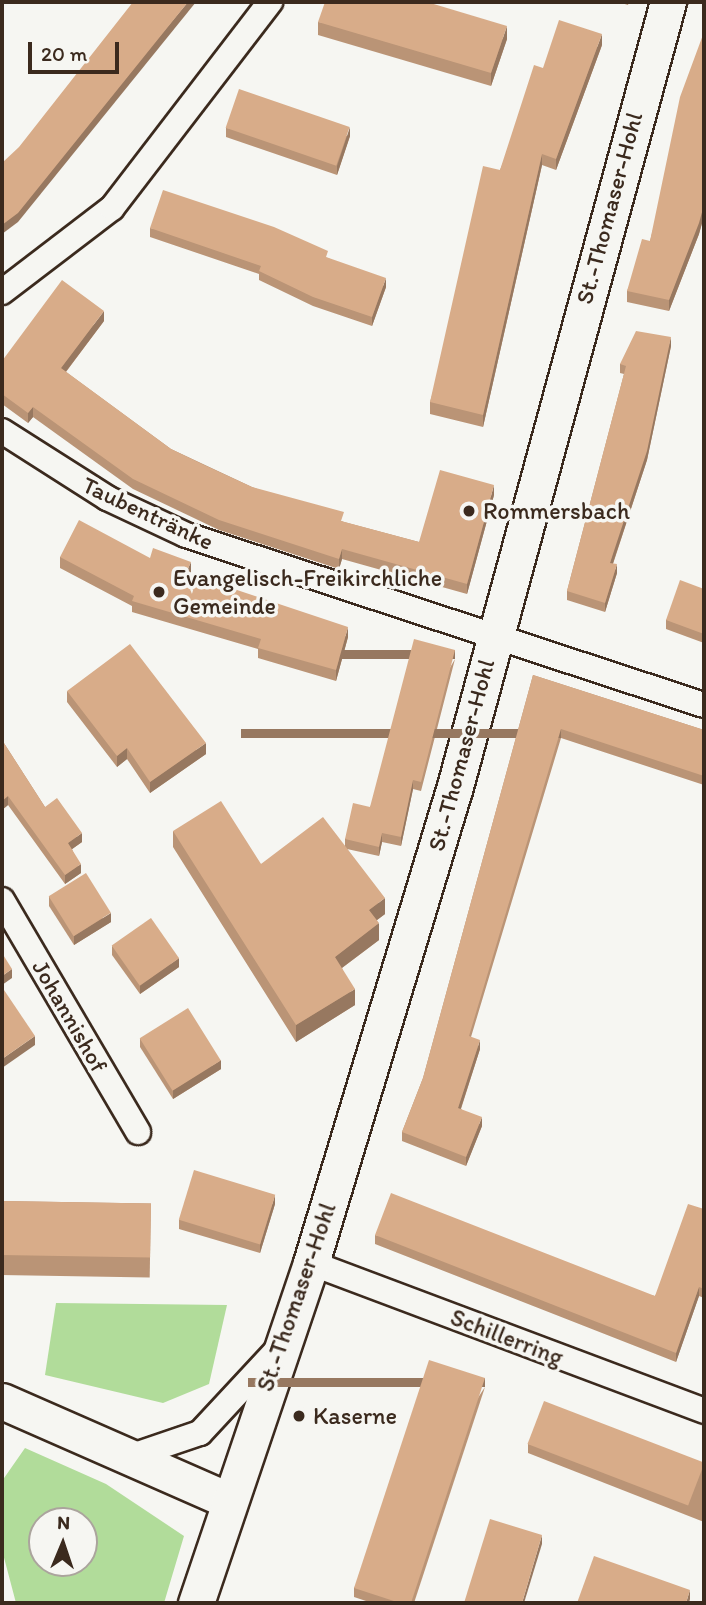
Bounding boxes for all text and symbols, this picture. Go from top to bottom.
scale bar [32,28,122,72]
text: 20 m [41,41,87,66]
street label: St.-Thomaser-Hohl [570,109,648,307]
street label: Taubentränke [78,470,218,556]
place label: Rommersbach [483,497,630,525]
marker: Rommersbach [461,503,477,519]
place label: Evangelisch-Freikirchliche Gemeinde [173,564,442,620]
marker: Evangelisch-Freikirchliche Gemeinde [151,584,167,600]
street label: St.-Thomaser-Hohl [422,656,500,854]
street label: Johannishof [26,955,114,1077]
street label: St.-Thomaser-Hohl [250,1199,342,1395]
street label: Schillerring [446,1302,568,1372]
place label: Kaserne [313,1402,397,1430]
marker: Kaserne [291,1408,307,1424]
north arrow [28,1507,98,1577]
text: N [57,1511,70,1534]

